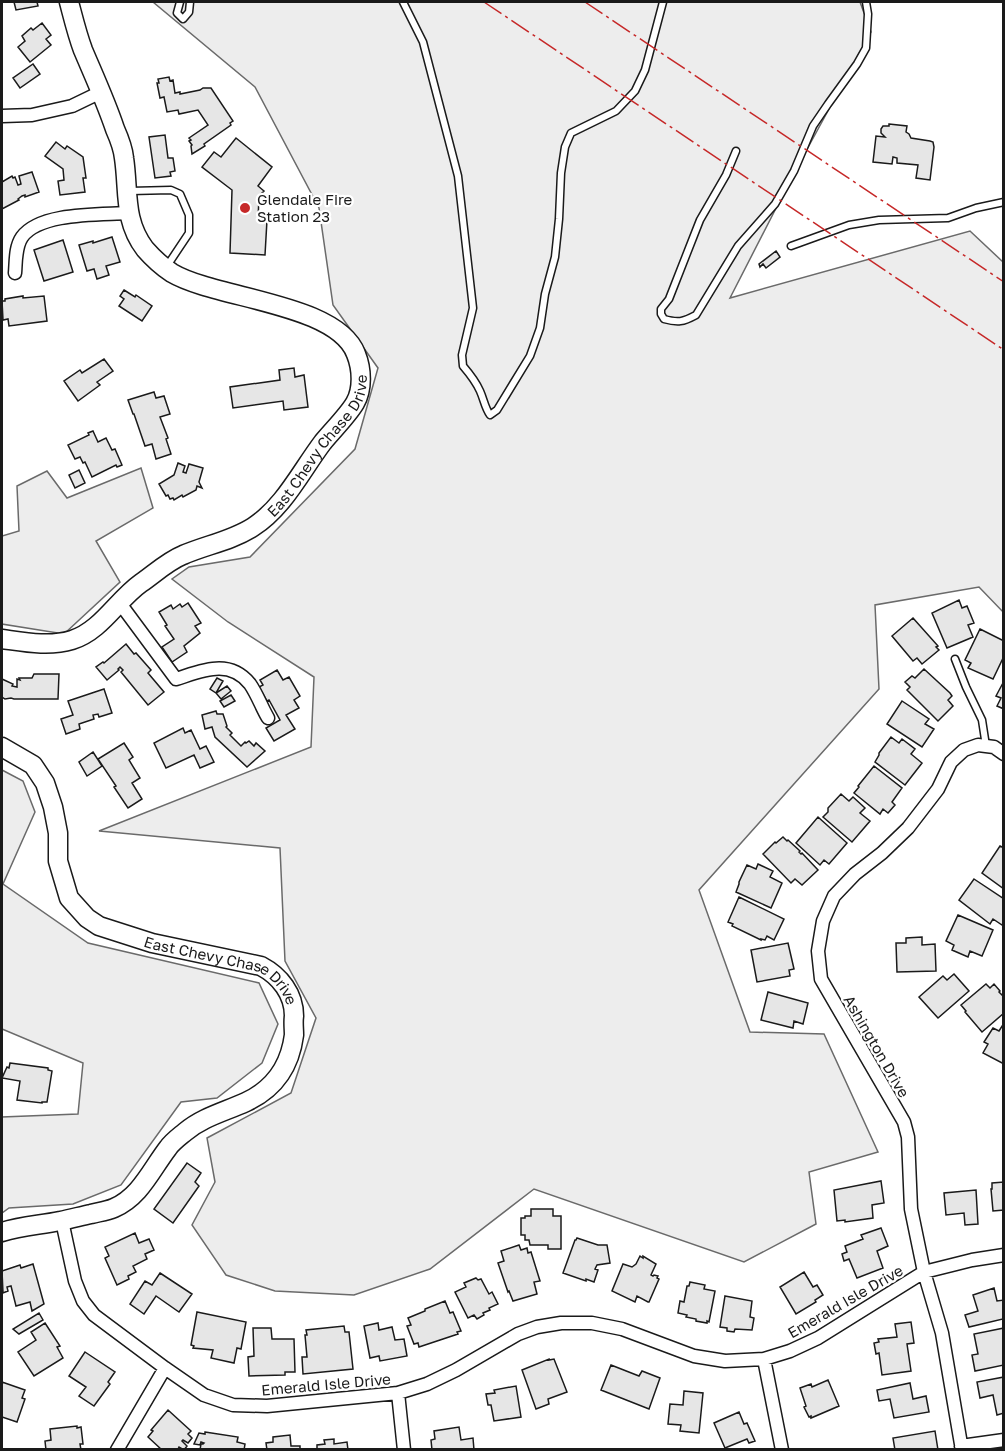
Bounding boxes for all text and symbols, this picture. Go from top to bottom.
place label: Glendale Fire Station 23 [257,190,353,225]
marker: Glendale Fire Station 23 [238,201,252,215]
street label: East Chevy Chase Drive [263,374,370,520]
street label: East Chevy Chase Drive [142,932,301,1007]
street label: Ashington Drive [841,992,914,1100]
street label: Emerald Isle Drive [784,1261,906,1341]
street label: Emerald Isle Drive [261,1369,392,1399]

